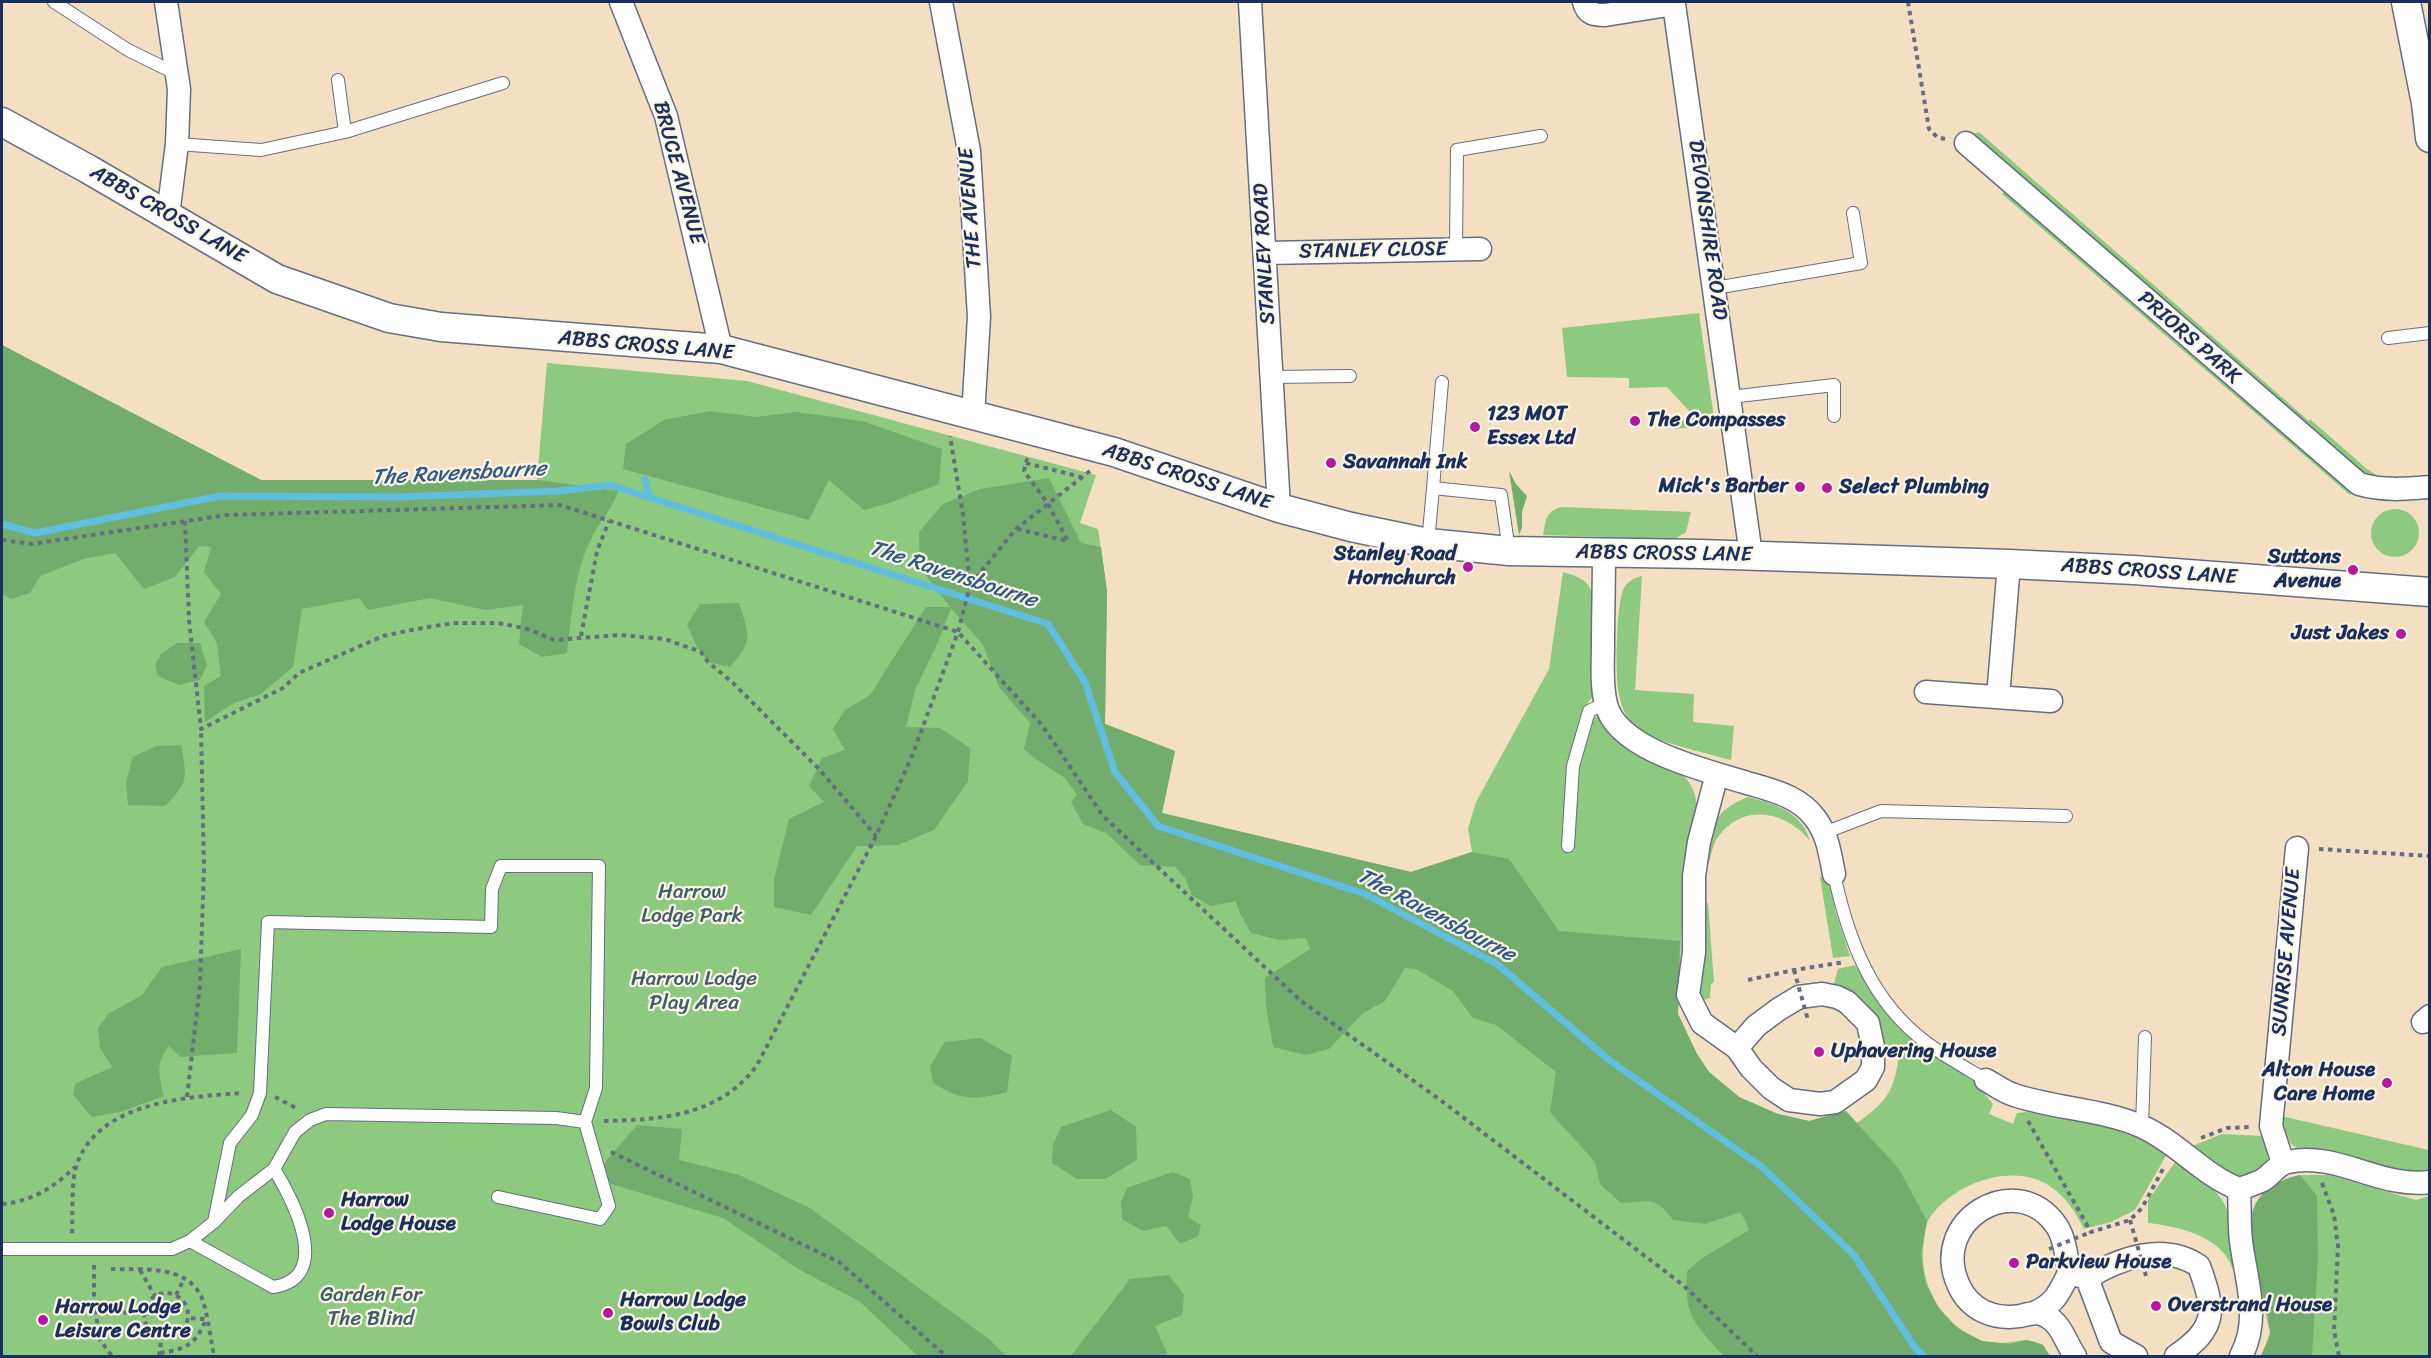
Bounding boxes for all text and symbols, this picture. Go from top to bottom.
street label: BRUCE AVENUE [647,99,709,247]
street label: DEVONSHIRE ROAD [1682,138,1732,322]
street label: THE AVENUE [954,147,988,269]
street label: ABBS CROSS LANE [85,160,251,270]
street label: STANLEY ROAD [1249,183,1281,325]
street label: STANLEY CLOSE [1299,237,1447,265]
street label: PRIORS PARK [2132,286,2246,390]
street label: ABBS CROSS LANE [557,326,735,366]
place label: 123 MOT Essex Ltd [1487,402,1575,452]
place label: The Compasses [1647,408,1786,434]
marker: The Compasses [1628,414,1642,428]
marker: 123 MOT Essex Ltd [1468,420,1482,434]
street label: ABBS CROSS LANE [1099,438,1275,516]
place label: Savannah Ink [1343,450,1468,476]
water label: The Ravensbourne [371,456,547,492]
marker: Savannah Ink [1324,456,1338,470]
place label: Mick's Barber [1658,474,1788,500]
place label: Select Plumbing [1839,475,1989,501]
marker: Mick's Barber [1793,480,1807,494]
marker: Select Plumbing [1820,481,1834,495]
water label: The Ravensbourne [866,535,1040,615]
street label: ABBS CROSS LANE [1576,540,1752,568]
place label: Stanley Road Hornchurch [1334,542,1456,592]
place label: Suttons Avenue [2268,545,2341,595]
street label: ABBS CROSS LANE [2060,553,2238,591]
marker: Stanley Road Hornchurch [1461,560,1475,574]
marker: Suttons Avenue [2346,563,2360,577]
place label: Just Jakes [2292,621,2389,647]
marker: Just Jakes [2394,627,2408,641]
water label: The Ravensbourne [1353,863,1519,969]
street label: SUNRISE AVENUE [2267,867,2307,1037]
park label: Harrow Lodge Park [641,880,743,930]
park label: Harrow Lodge Play Area [631,967,757,1017]
place label: Uphavering House [1831,1039,1996,1065]
marker: Uphavering House [1812,1045,1826,1059]
place label: Alton House Care Home [2262,1058,2375,1108]
marker: Alton House Care Home [2380,1076,2394,1090]
place label: Harrow Lodge House [341,1188,456,1238]
marker: Harrow Lodge House [322,1206,336,1220]
place label: Parkview House [2026,1250,2171,1276]
marker: Parkview House [2007,1256,2021,1270]
park label: Garden For The Blind [320,1283,422,1333]
place label: Harrow Lodge Bowls Club [620,1288,746,1338]
place label: Overstrand House [2168,1293,2332,1319]
place label: Harrow Lodge Leisure Centre [55,1295,191,1345]
marker: Overstrand House [2149,1299,2163,1313]
marker: Harrow Lodge Bowls Club [601,1306,615,1320]
marker: Harrow Lodge Leisure Centre [36,1313,50,1327]

